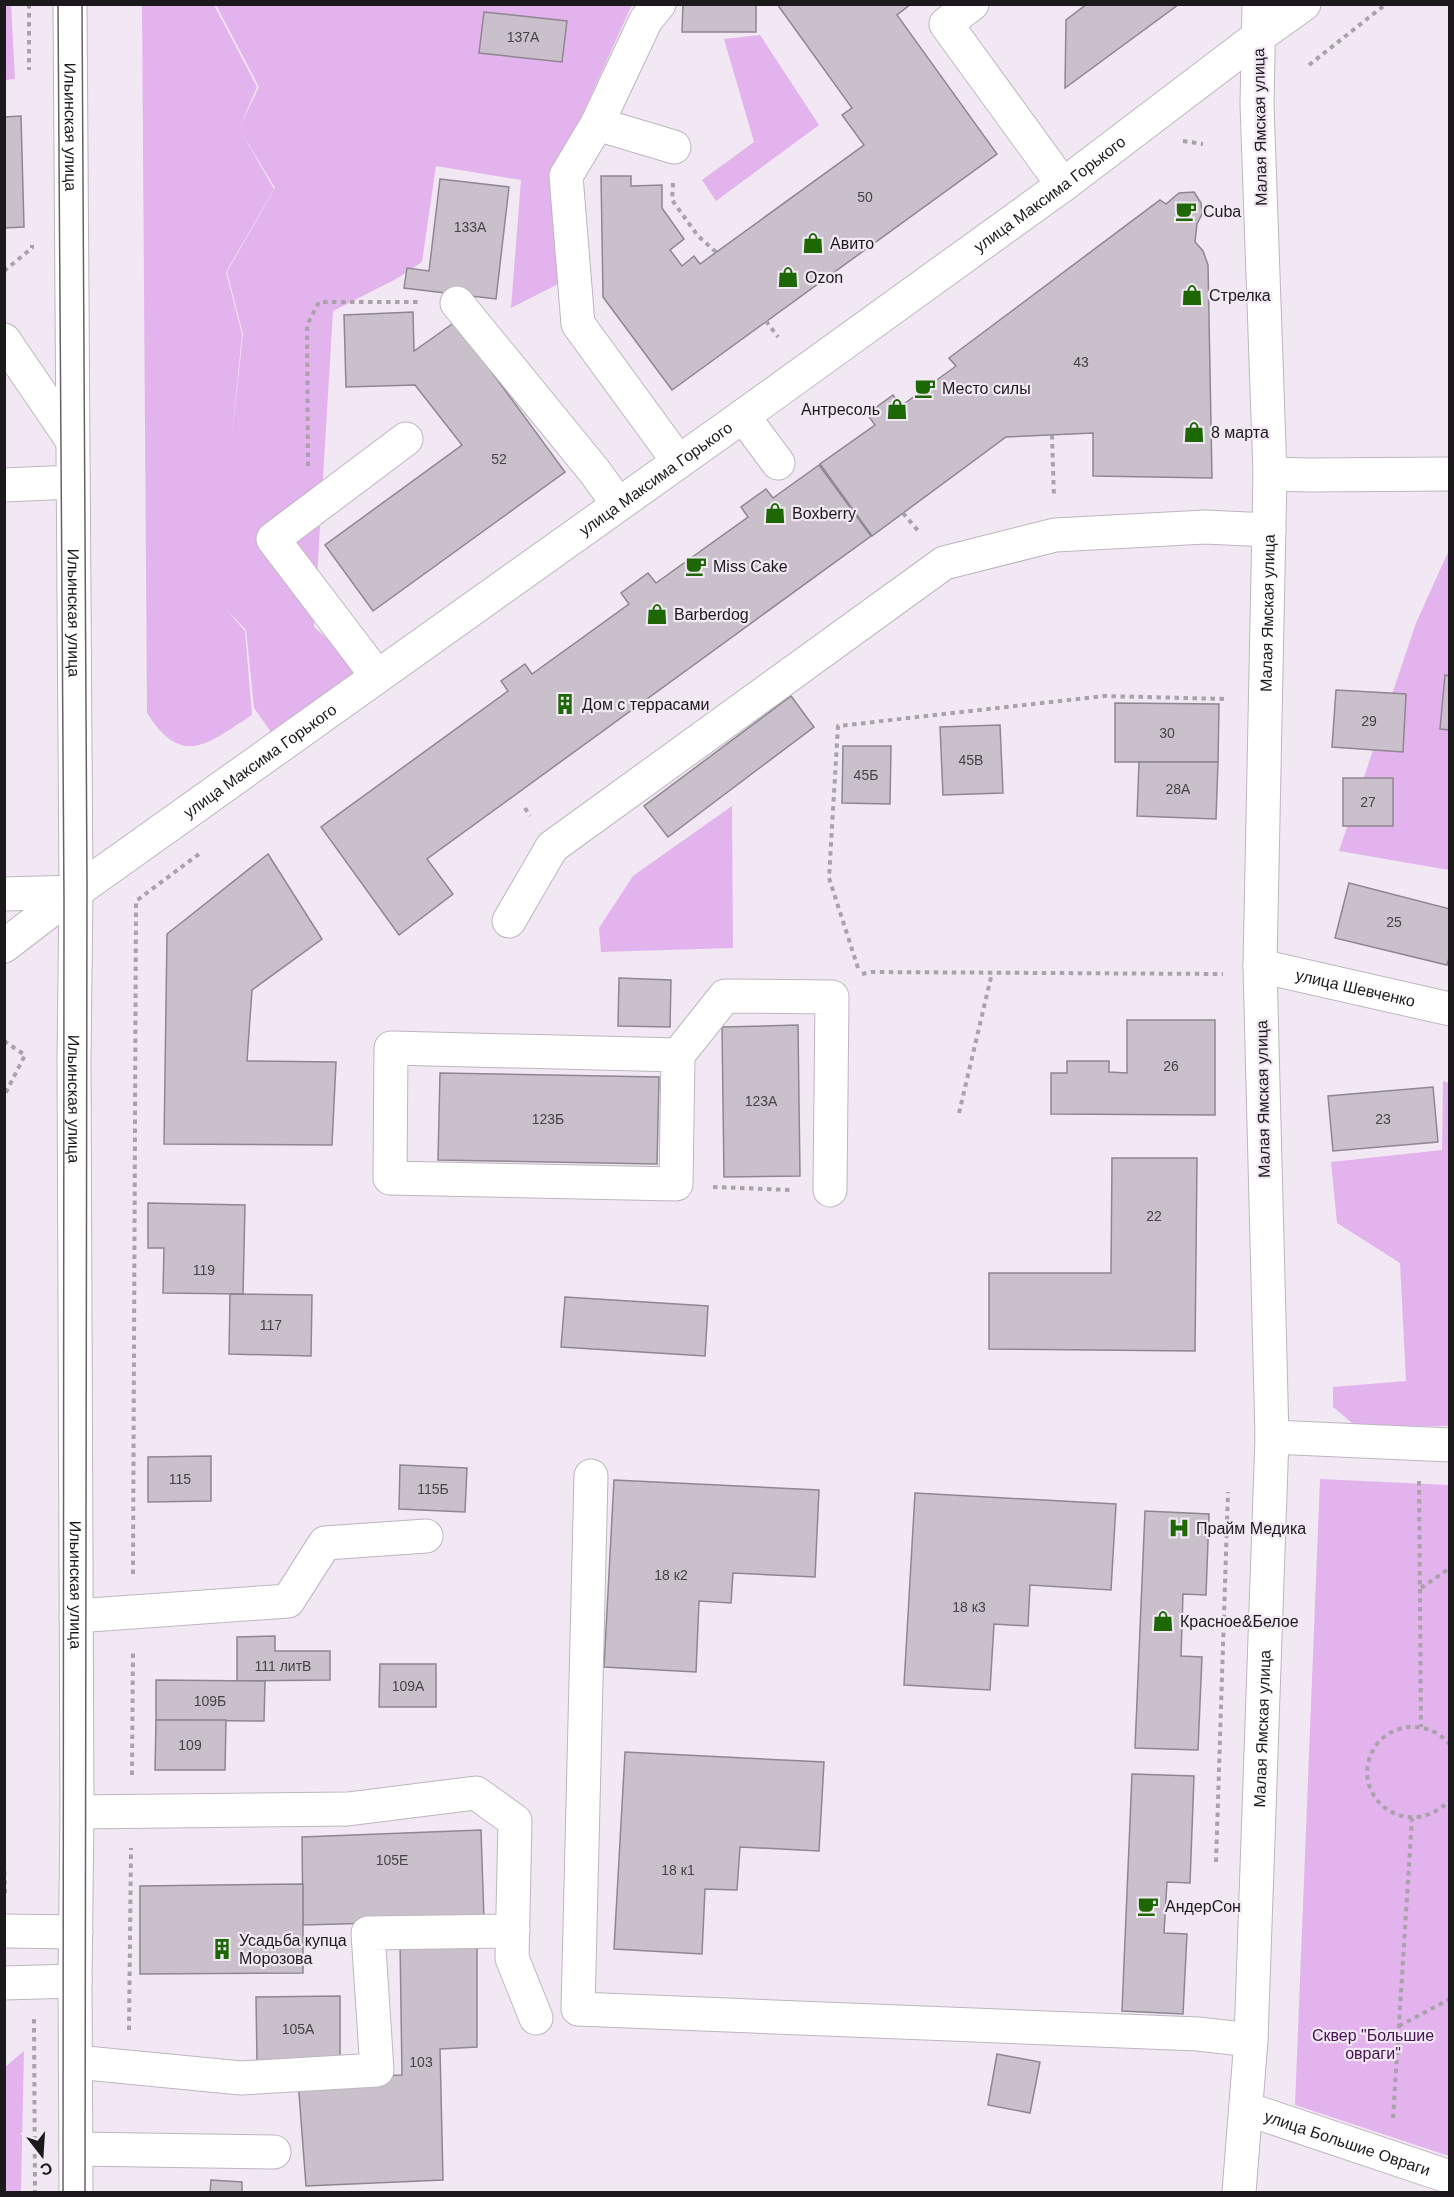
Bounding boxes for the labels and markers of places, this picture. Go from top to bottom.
cafe icon: Cuba [1174,199,1198,223]
place label: Cuba [1203,203,1241,220]
shop icon: Авито [801,231,825,255]
place label: Авито [830,235,874,252]
shop icon: Ozon [776,265,800,289]
place label: Ozon [805,269,843,286]
shop icon: Стрелка [1180,283,1204,307]
place label: Стрелка [1209,287,1271,304]
cafe icon: Место силы [913,376,937,400]
place label: Место силы [942,380,1031,397]
shop icon: Антресоль [885,397,909,421]
place label: Антресоль [801,401,880,418]
shop icon: 8 марта [1182,420,1206,444]
place label: 8 марта [1211,424,1269,441]
shop icon: Boxberry [763,501,787,525]
place label: Boxberry [792,505,856,522]
cafe icon: Miss Cake [684,554,708,578]
place label: Miss Cake [713,558,788,575]
shop icon: Barberdog [645,602,669,626]
place label: Barberdog [674,606,749,623]
building icon: Дом с террасами [553,692,577,716]
place label: Дом с террасами [582,696,709,713]
hospital icon: Прайм Медика [1167,1516,1191,1540]
place label: Прайм Медика [1196,1520,1306,1537]
shop icon: Красное&Белое [1151,1609,1175,1633]
place label: Красное&Белое [1180,1613,1299,1630]
cafe icon: АндерСон [1136,1894,1160,1918]
place label: АндерСон [1165,1898,1241,1915]
place label: Усадьба купца Морозова [239,1932,347,1967]
building icon: Усадьба купца Морозова [210,1937,234,1961]

